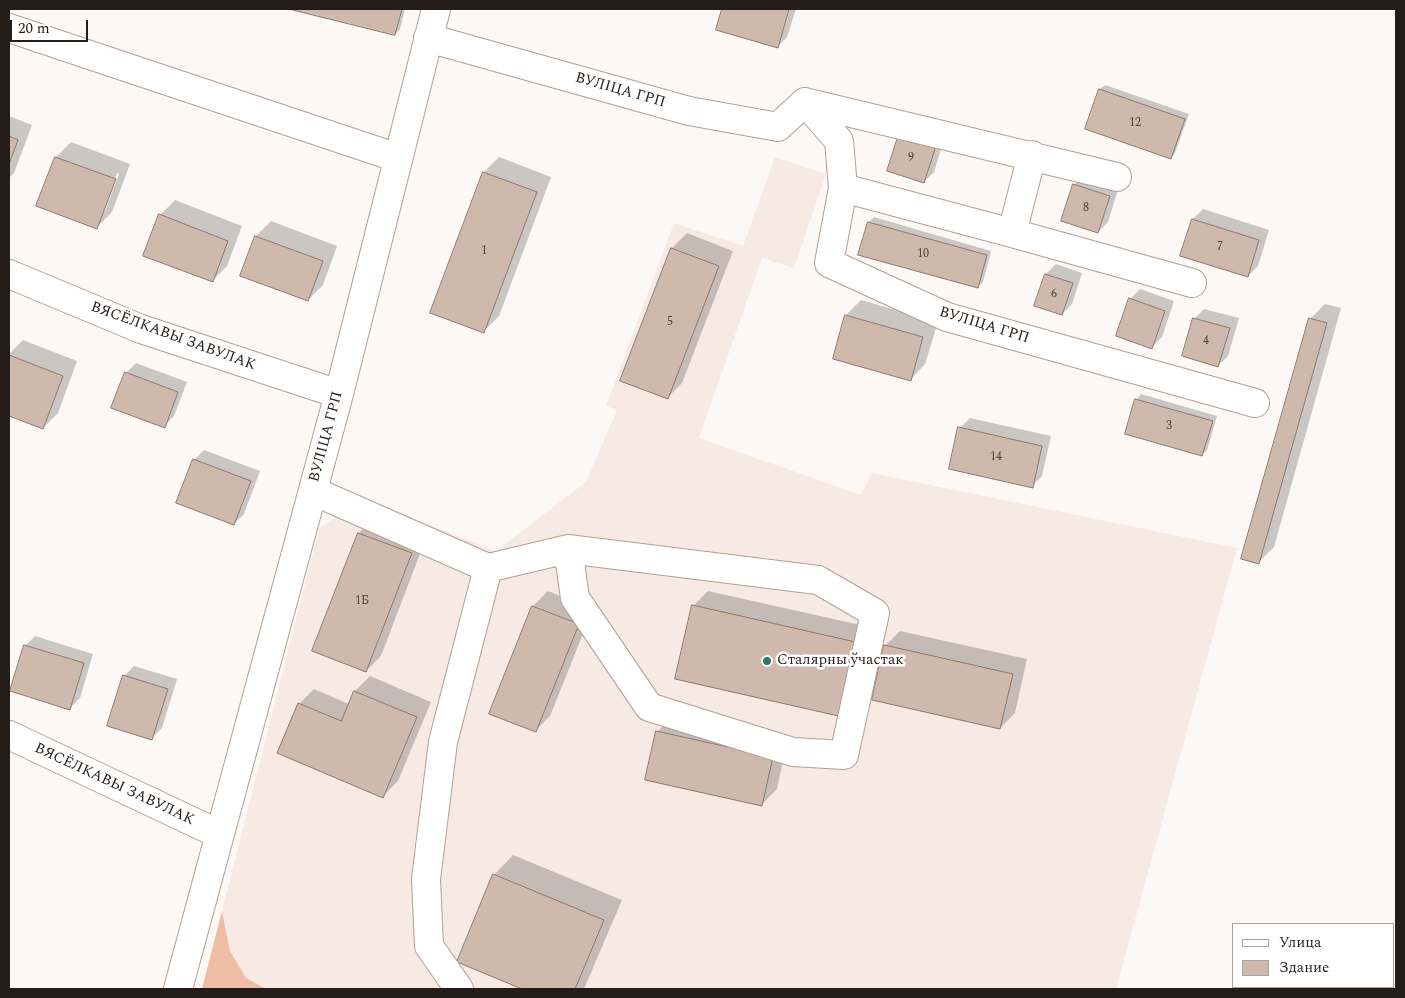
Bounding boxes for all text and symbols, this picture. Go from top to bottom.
scale bar [12,10,90,42]
text: 20 m [18,17,50,40]
street label: ВУЛІЦА ГРП [573,70,667,112]
house number: 12 [1129,117,1141,131]
house number: 9 [908,152,914,166]
house number: 8 [1083,202,1089,216]
house number: 7 [1217,241,1223,255]
house number: 1 [481,245,487,259]
house number: 10 [917,248,929,262]
house number: 6 [1051,288,1057,302]
street label: ВЯСЁЛКАВЫ ЗАВУЛАК [88,299,258,375]
street label: ВУЛІЦА ГРП [937,304,1031,348]
house number: 5 [667,316,673,330]
house number: 4 [1203,335,1209,349]
street label: ВУЛІЦА ГРП [306,390,348,484]
house number: 3 [1166,420,1172,434]
house number: 14 [990,451,1002,465]
house number: 1Б [355,595,369,609]
place label: Сталярны ўчастак [777,652,904,670]
marker: Сталярны ўчастак [761,655,773,667]
street label: ВЯСЁЛКАВЫ ЗАВУЛАК [31,740,197,830]
legend [1232,923,1395,988]
text: Улица [1279,931,1321,954]
text: Здание [1279,956,1329,979]

